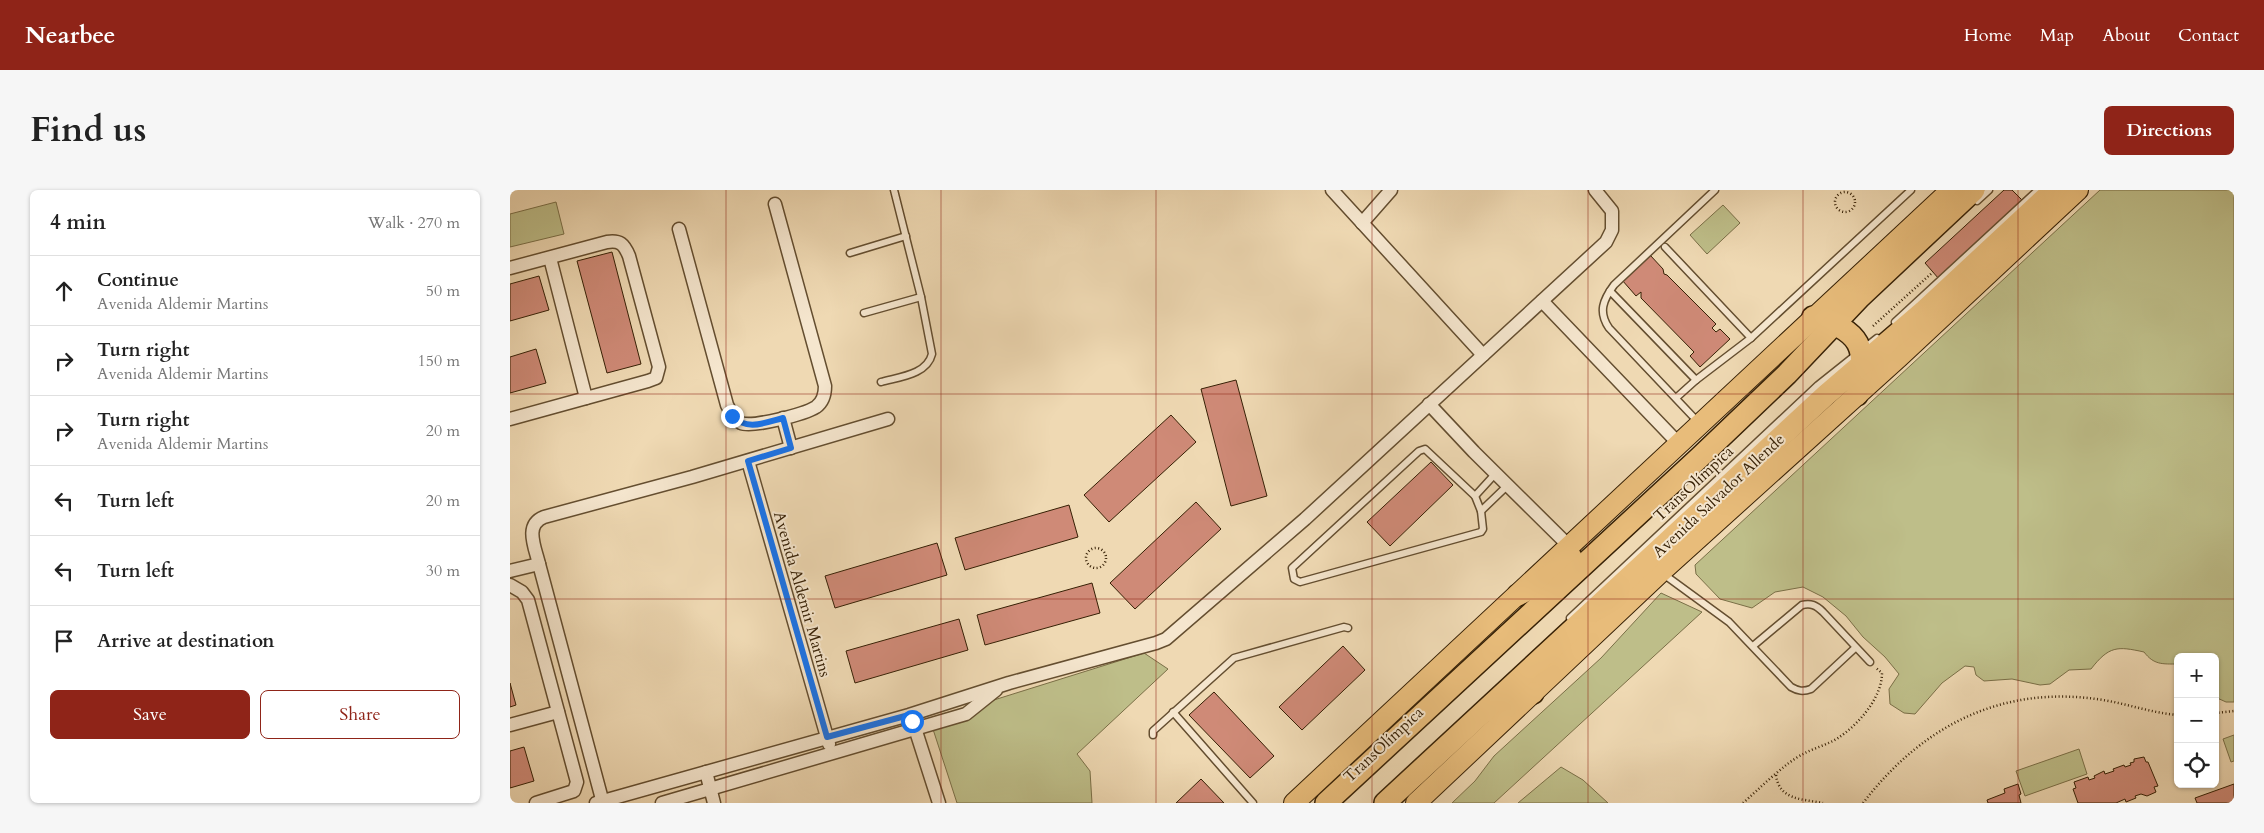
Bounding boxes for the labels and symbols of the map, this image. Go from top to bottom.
route end [721,405,744,428]
street label: Avenida Salvador Allende [1648,429,1789,563]
street label: TransOlímpica [1649,441,1739,527]
street label: Avenida Aldemir Martins [768,509,836,680]
street label: TransOlímpica [1339,702,1429,788]
route start [901,710,924,733]

